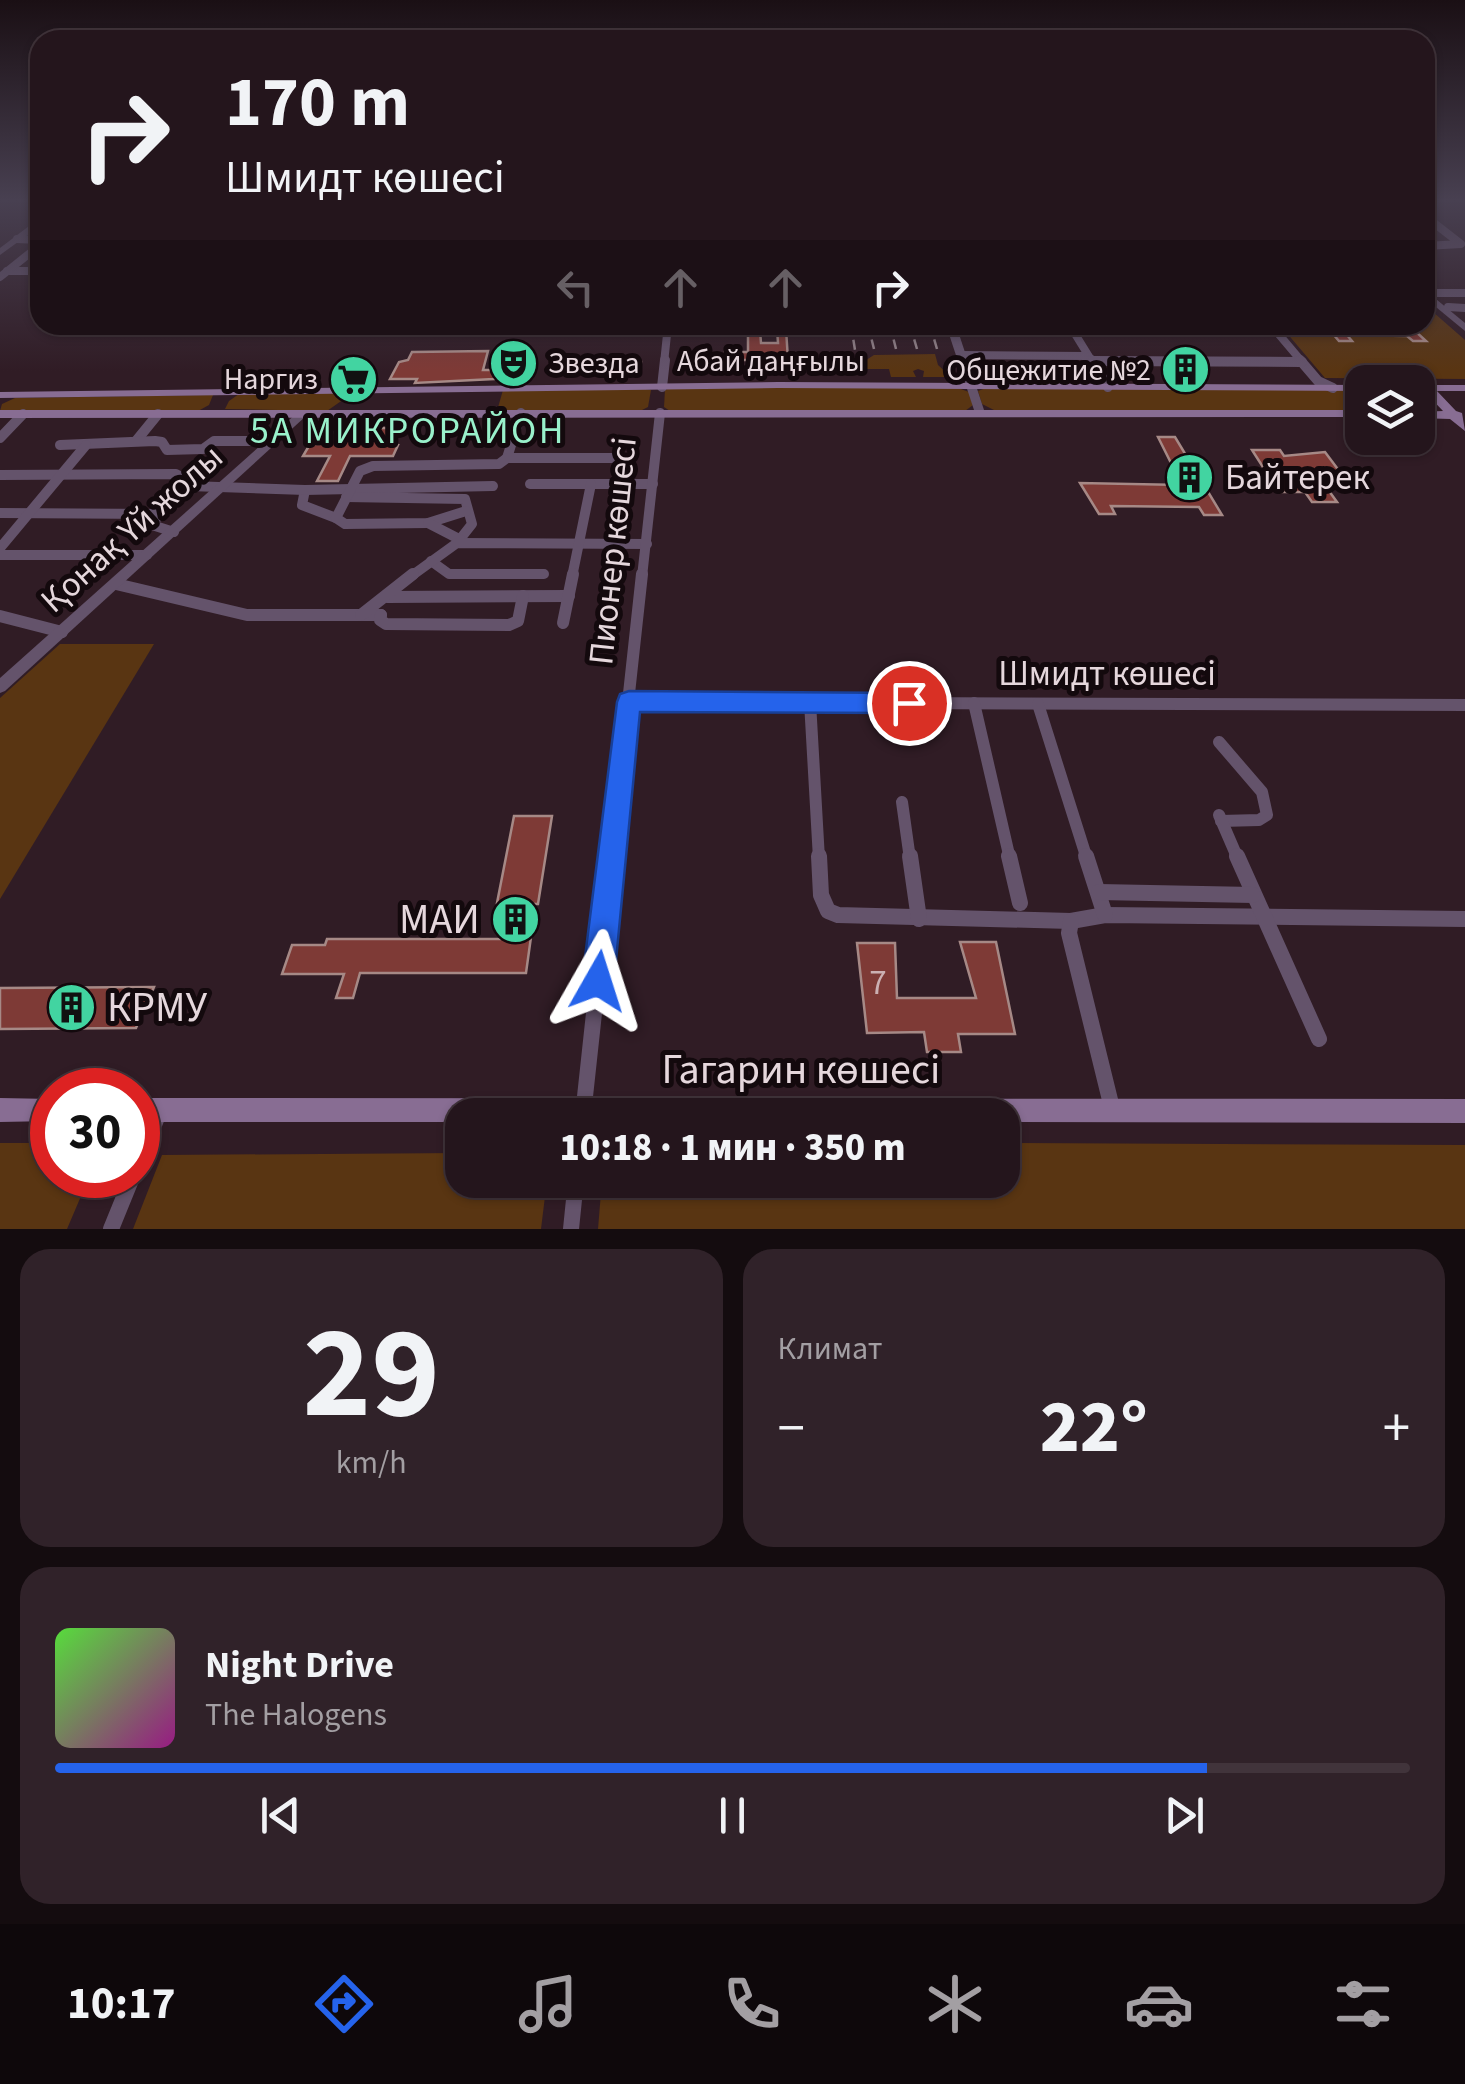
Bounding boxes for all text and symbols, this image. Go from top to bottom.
text: 170 m [225,53,410,153]
icon: right [60,70,190,200]
text: Шмидт көшесі [225,146,505,210]
icon: left [548,260,603,315]
icon: ahead [653,260,708,315]
icon: ahead [758,260,813,315]
icon: right [863,260,918,315]
theatre icon: Звезда [487,337,539,389]
street label: Абай даңғылы [677,340,865,383]
place label: Звезда [548,342,640,385]
building icon: Общежитие №2 [1160,344,1212,396]
place label: Общежитие №2 [946,349,1151,392]
supermarket icon: Наргиз [327,353,379,405]
place label: Наргиз [224,358,318,401]
map controls [1345,365,1435,455]
button: layers [1345,365,1435,455]
district label: 5А МИКРОРАЙОН [250,404,566,458]
street label: Қонақ Үй жолы [30,433,234,625]
street label: Пионер көшесі [576,435,650,667]
building icon: Байтерек [1164,452,1216,504]
place label: Байтерек [1225,453,1370,503]
street label: Шмидт көшесі [998,649,1216,699]
pin [867,661,952,746]
icon: arrive [882,676,937,731]
place label: МАИ [399,890,480,950]
building icon: МАИ [489,894,541,946]
position arrow [546,929,650,1033]
house number: 7 [869,958,887,1008]
place label: КРМУ [107,978,208,1038]
building icon: КРМУ [46,982,98,1034]
street label: Гагарин көшесі [662,1040,940,1100]
speed limit sign: 30 [30,1068,160,1198]
text: 10:18 · 1 мин · 350 m [560,1121,905,1175]
text: 29 [303,1282,440,1467]
text: Климат [778,1326,882,1372]
text: 22° [1040,1374,1148,1481]
text: − [778,1390,805,1468]
text: + [1383,1390,1410,1468]
text: km/h [336,1440,407,1486]
text: Night Drive [205,1638,394,1692]
text: The Halogens [205,1692,387,1738]
icon: previous [253,1788,308,1843]
icon: pause [705,1788,760,1843]
icon: next [1157,1788,1212,1843]
icon: directions [309,1969,379,2039]
icon: music [513,1969,583,2039]
icon: phone [717,1969,787,2039]
icon: climate [920,1969,990,2039]
icon: car [1124,1969,1194,2039]
icon: filters [1328,1969,1398,2039]
text: 10:17 [67,1972,175,2036]

